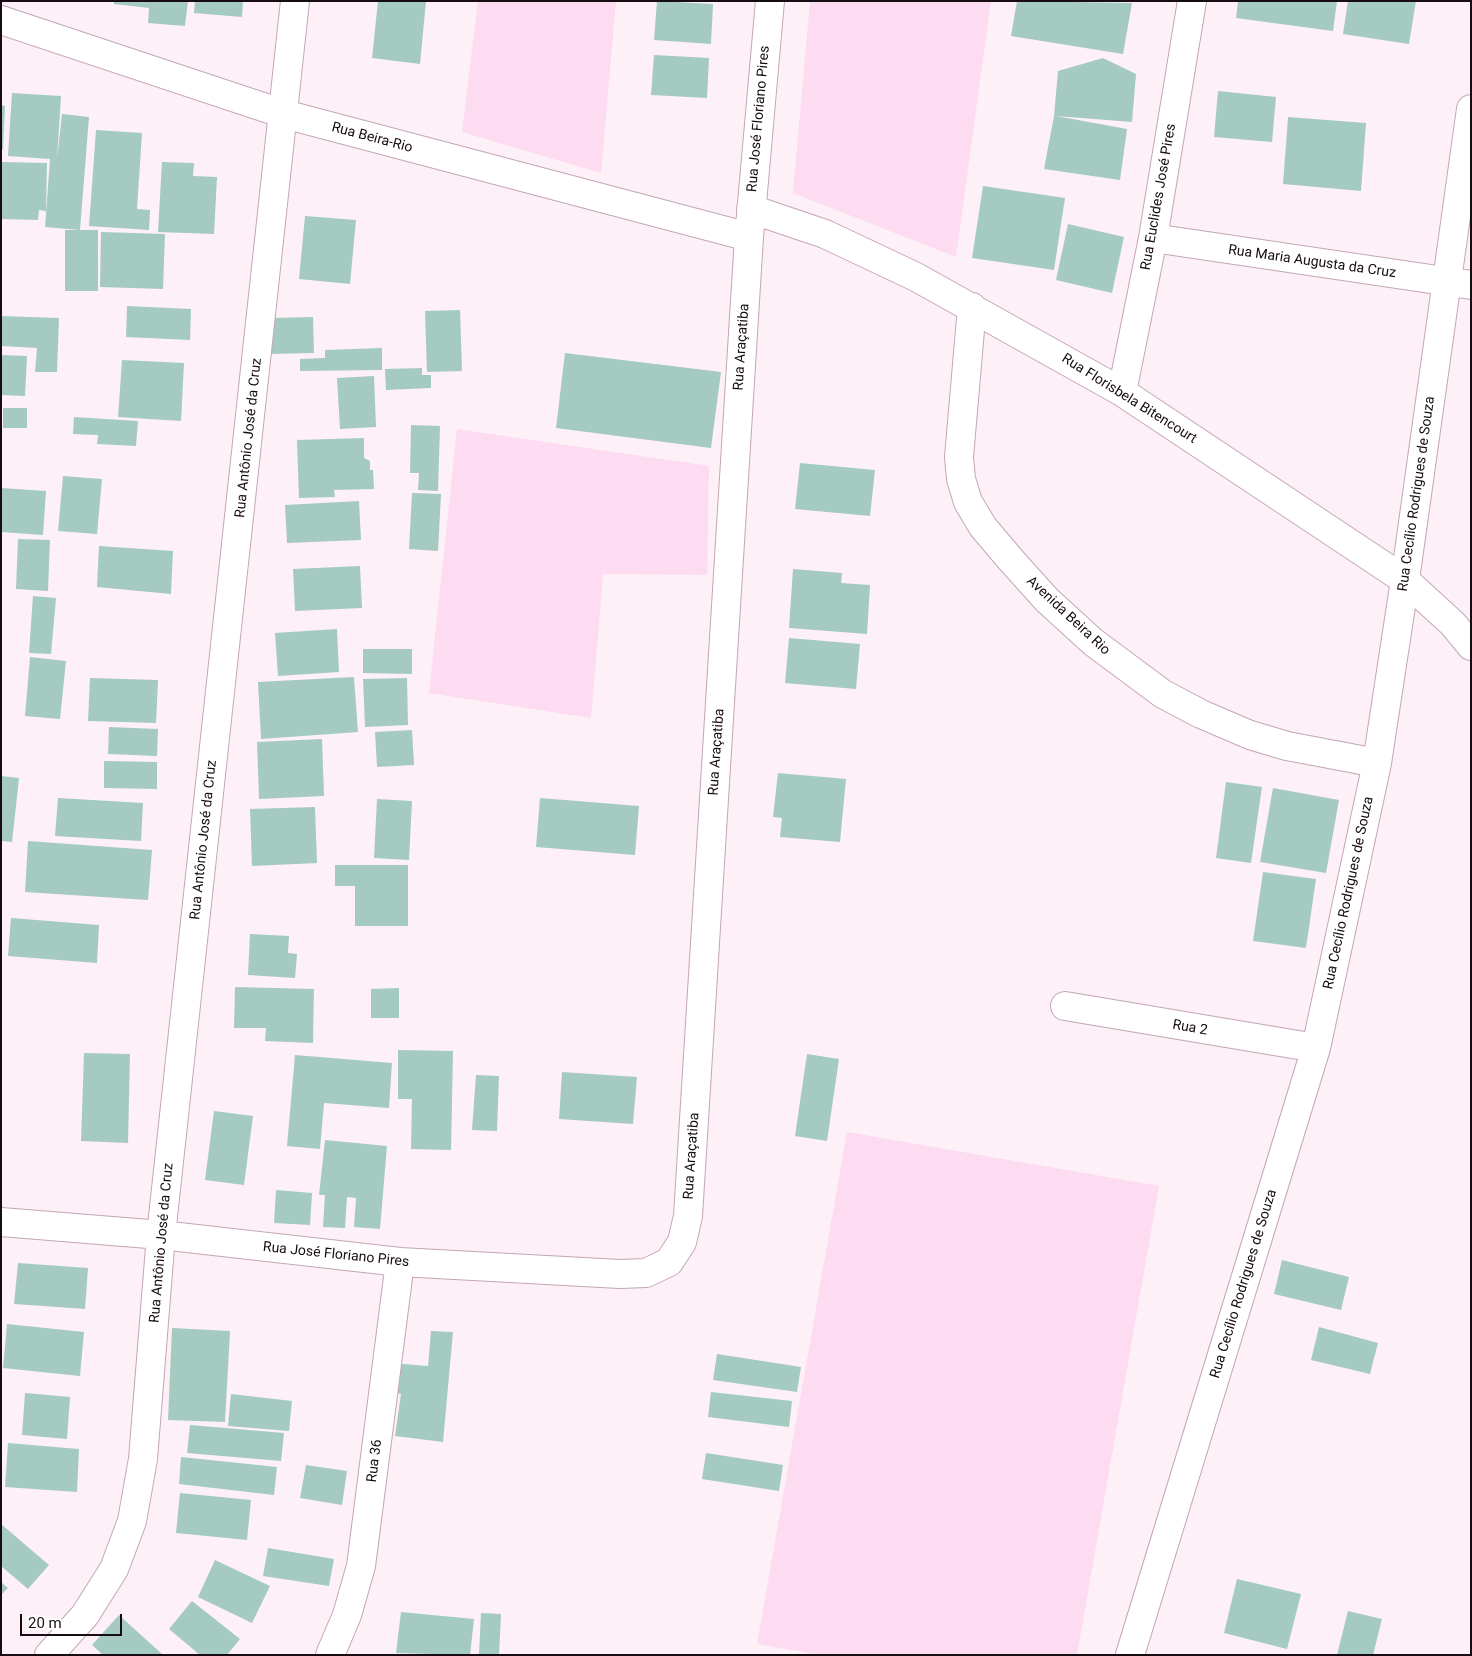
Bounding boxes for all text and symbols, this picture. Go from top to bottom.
street label: Rua José Floriano Pires [744,45,774,193]
street label: Rua Beira-Rio [330,119,414,157]
street label: Rua Euclides José Pires [1138,122,1180,272]
street label: Rua Maria Augusta da Cruz [1227,242,1397,282]
street label: Rua Araçatiba [731,303,753,391]
street label: Rua Florisbela Bitencourt [1058,350,1200,448]
street label: Rua Antônio José da Cruz [232,357,266,519]
street label: Rua Cecílio Rodrigues de Souza [1395,395,1439,593]
street label: Avenida Beira Rio [1023,573,1113,659]
street label: Rua Araçatiba [706,708,728,796]
street label: Rua Antônio José da Cruz [187,759,221,921]
street label: Rua Cecílio Rodrigues de Souza [1320,795,1378,991]
street label: Rua 2 [1171,1017,1209,1039]
street label: Rua Araçatiba [681,1112,703,1200]
street label: Rua Antônio José da Cruz [147,1162,177,1324]
street label: Rua Cecílio Rodrigues de Souza [1207,1187,1281,1381]
street label: Rua José Floriano Pires [262,1239,410,1271]
street label: Rua 36 [364,1439,386,1483]
scale bar [22,1604,125,1636]
text: 20 m [28,1614,62,1632]

